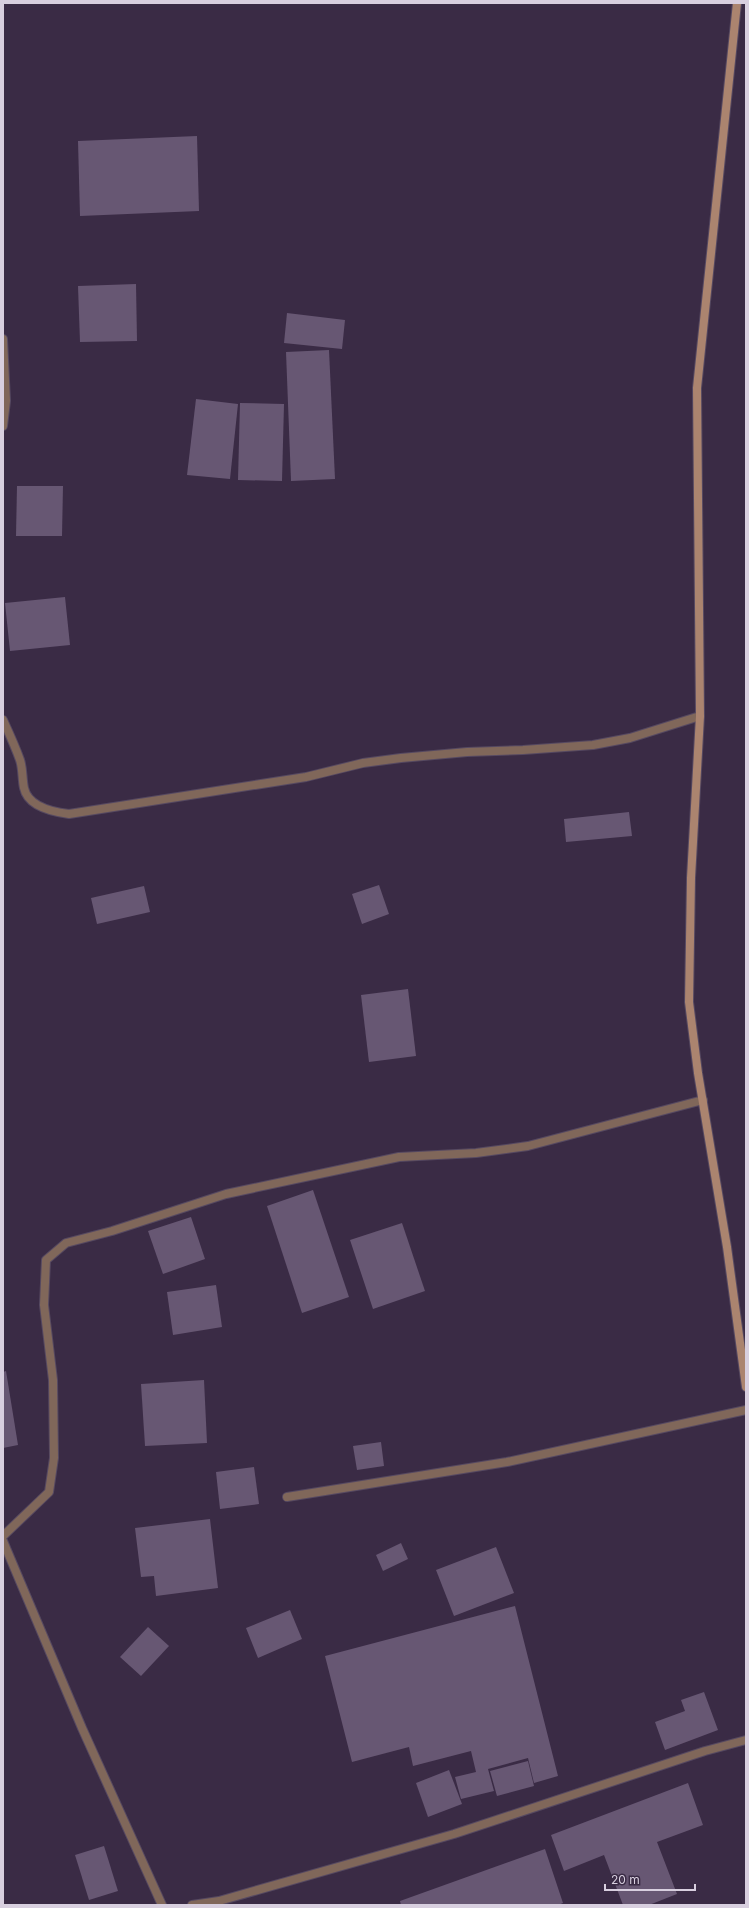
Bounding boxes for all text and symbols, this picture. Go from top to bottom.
scale bar [605,1866,695,1892]
text: 20 m [611,1872,640,1887]

